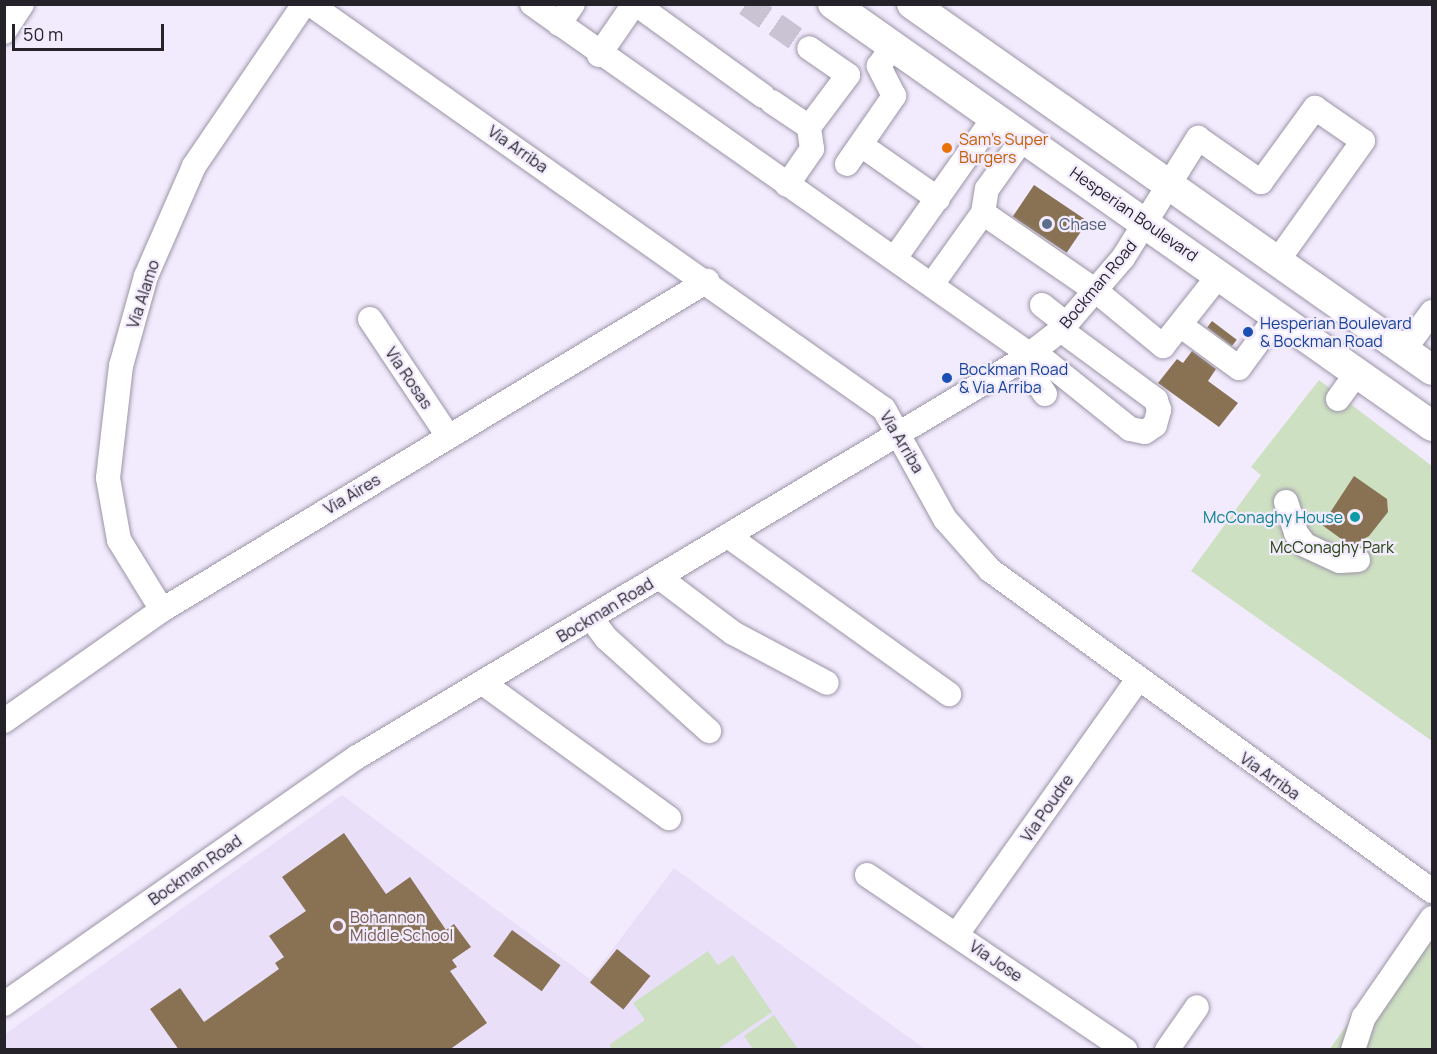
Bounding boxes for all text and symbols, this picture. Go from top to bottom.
scale bar [15,12,166,50]
text: 50 m [23,22,63,46]
street label: Via Arriba [484,121,552,177]
place label: Sam's Super Burgers [959,129,1048,167]
marker: Sam's Super Burgers [940,141,954,155]
street label: Hesperian Boulevard [1066,163,1202,265]
place label: Chase [1059,214,1107,234]
marker: Chase [1040,217,1054,231]
street label: Bockman Road [1056,236,1140,332]
street label: Via Alamo [123,257,163,331]
place label: Hesperian Boulevard & Bockman Road [1260,313,1412,351]
marker: Hesperian Boulevard & Bockman Road [1241,325,1255,339]
street label: Via Rosas [381,343,437,413]
place label: Bockman Road & Via Arriba [959,359,1068,397]
marker: Bockman Road & Via Arriba [940,371,954,385]
street label: Via Arriba [876,408,928,476]
street label: Via Aires [320,470,384,518]
place label: McConaghy House [1203,507,1343,527]
marker: McConaghy House [1348,510,1362,524]
park label: McConaghy Park [1270,537,1394,557]
street label: Bockman Road [553,574,657,646]
street label: Via Arriba [1236,748,1304,804]
street label: Via Poudre [1017,770,1077,846]
street label: Bockman Road [145,831,245,909]
place label: Bohannon Middle School [350,907,453,945]
marker: Bohannon Middle School [331,919,345,933]
street label: Via Jose [966,936,1026,986]

